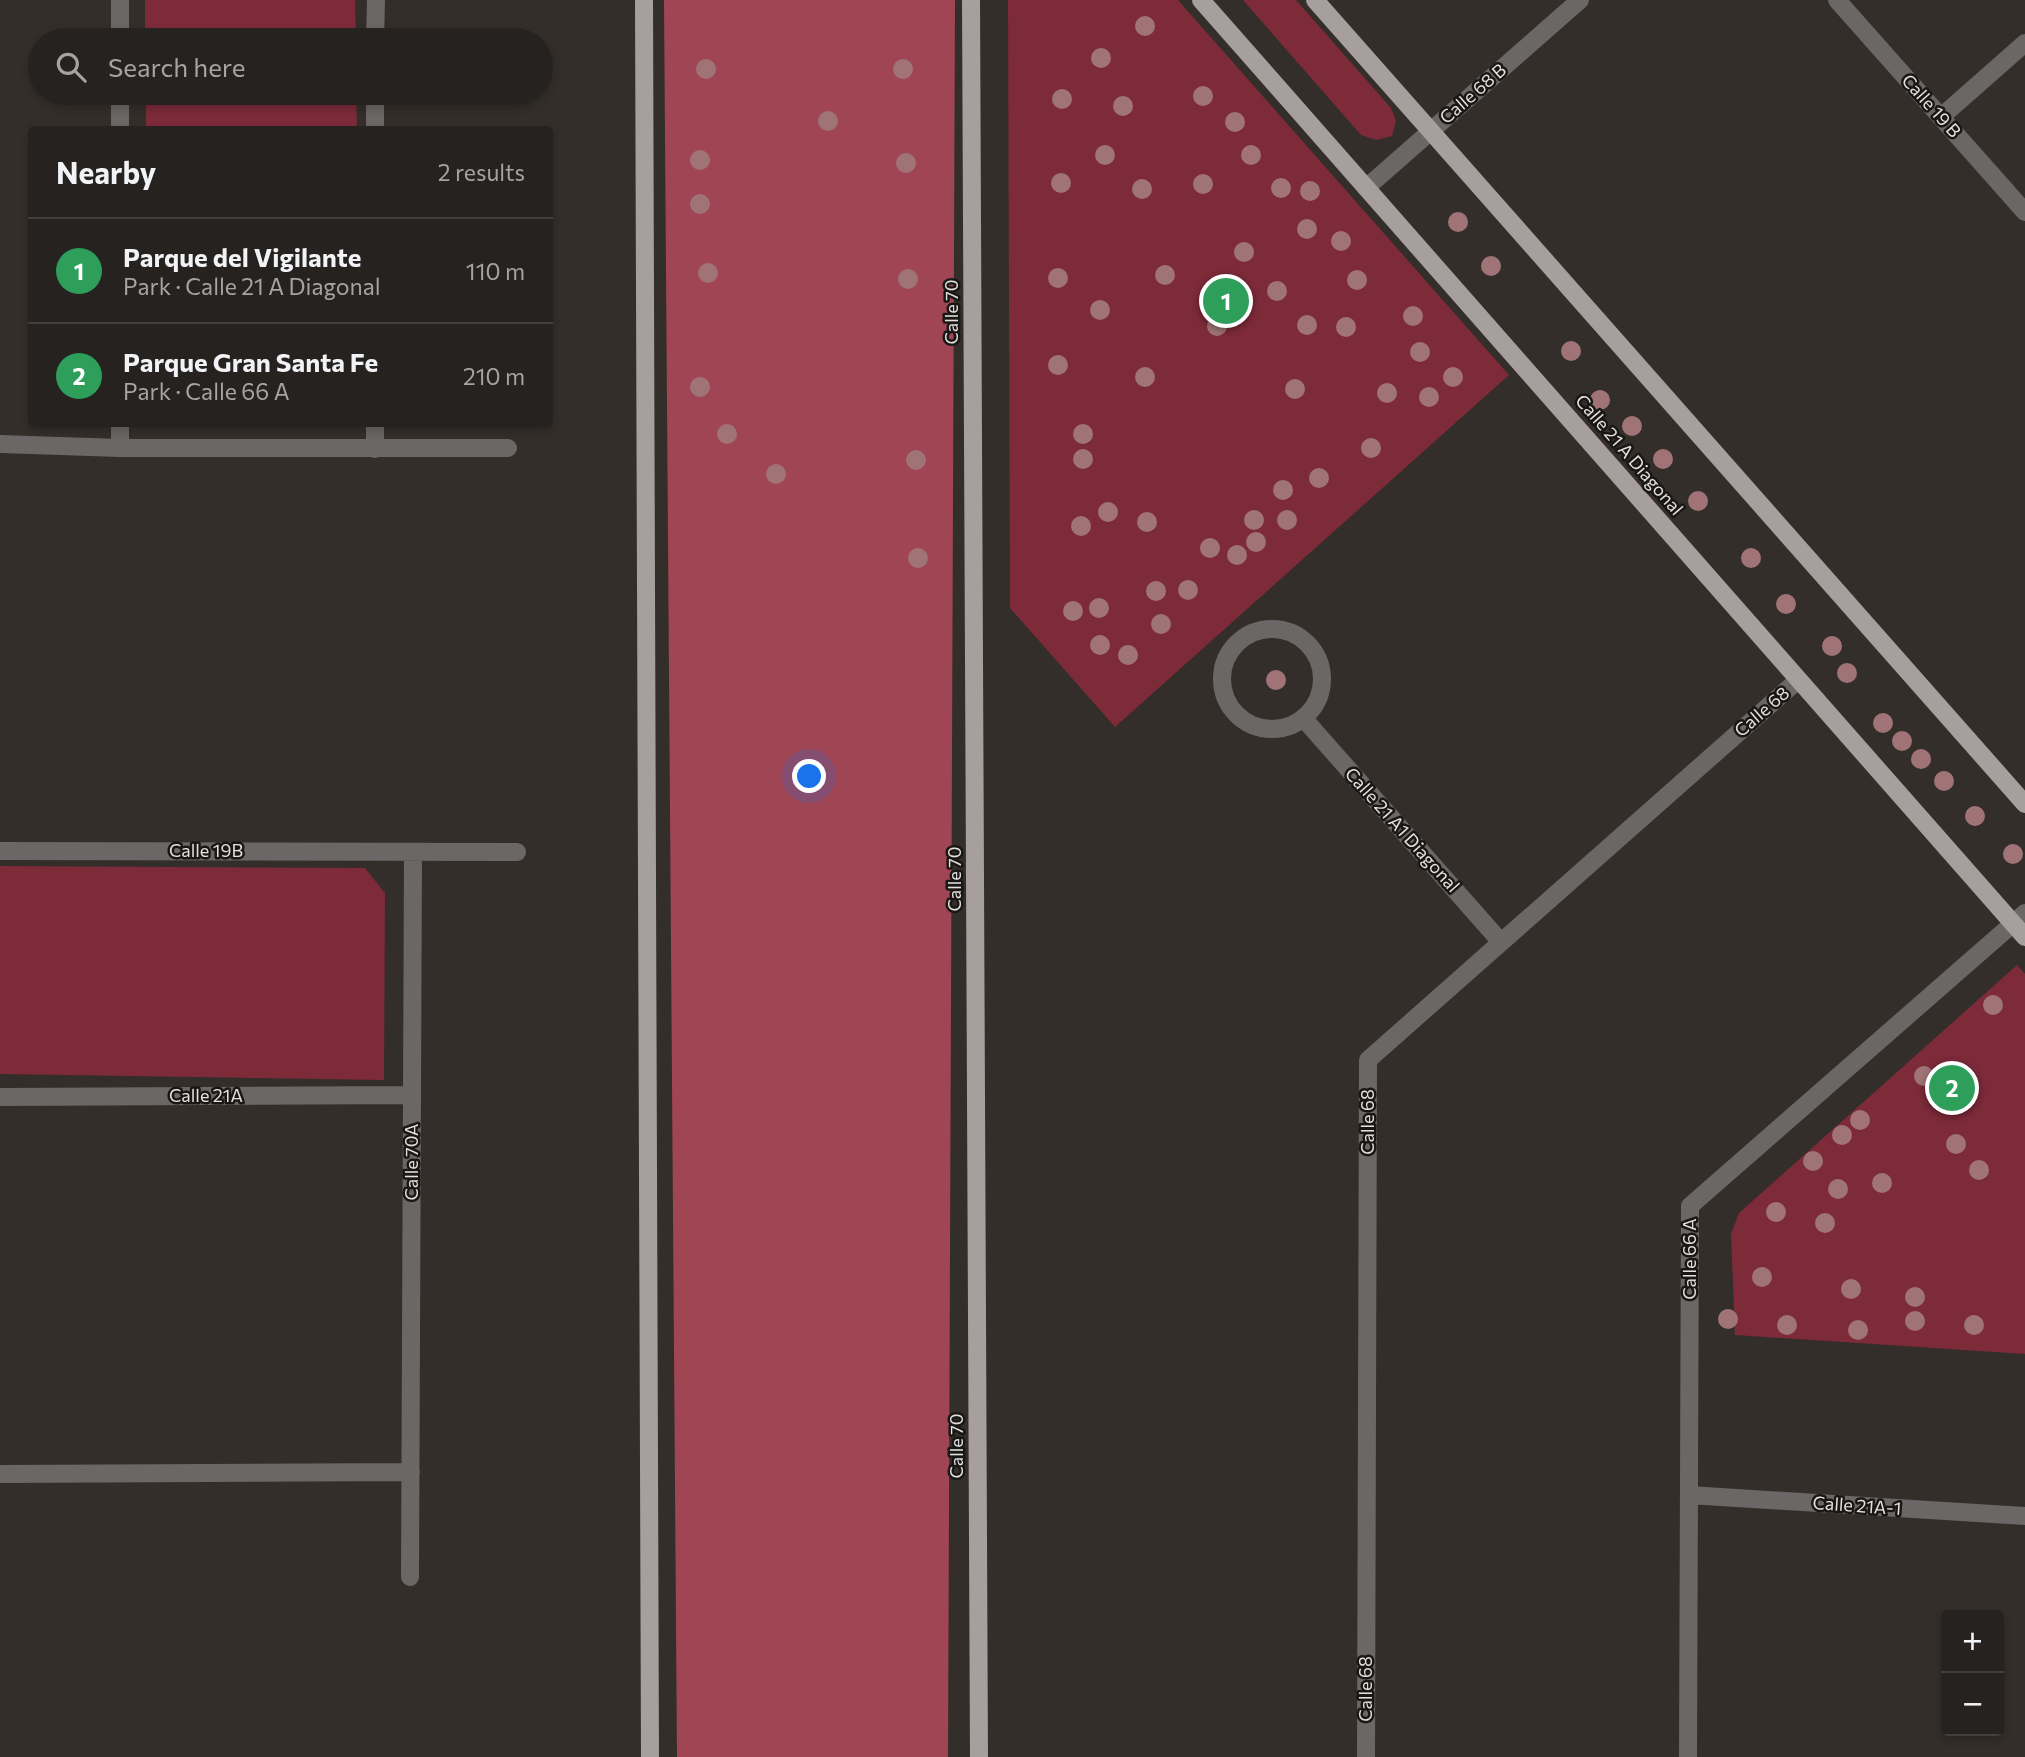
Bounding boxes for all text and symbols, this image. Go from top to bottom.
search box [28,28,553,105]
icon: search [52,48,90,86]
text: Search here [108,51,246,82]
street label: Calle 68 B [1435,58,1510,128]
street label: Calle 19 B [1898,69,1966,141]
text: Nearby [56,153,156,190]
text: 2 results [438,158,525,186]
text: Parque del Vigilante [123,241,361,272]
text: 1 [74,257,84,285]
text: 110 m [466,257,525,285]
text: Park · Calle 21 A Diagonal [123,272,381,300]
pin: 1 [1203,275,1249,327]
street label: Calle 70 [940,279,962,345]
text: Parque Gran Santa Fe [123,346,378,377]
text: 2 [72,362,86,390]
text: 210 m [463,362,525,390]
text: Park · Calle 66 A [123,377,290,405]
street label: Calle 21 A Diagonal [1571,389,1688,519]
street label: Calle 68 [1729,681,1793,741]
your location [792,759,826,793]
street label: Calle 21 A1 Diagonal [1341,762,1465,896]
street label: Calle 19B [169,839,243,861]
street label: Calle 70 [943,846,965,912]
pin: 2 [1929,1062,1975,1114]
street label: Calle 21A [169,1084,243,1106]
street label: Calle 68 [1356,1089,1378,1155]
street label: Calle 70A [400,1123,422,1201]
street label: Calle 66 A [1678,1218,1700,1300]
street label: Calle 70 [945,1413,967,1479]
street label: Calle 21A-1 [1812,1491,1902,1519]
map controls [1941,1610,2004,1736]
button: + [1941,1610,2004,1673]
street label: Calle 68 [1354,1656,1376,1722]
button: − [1941,1673,2004,1736]

